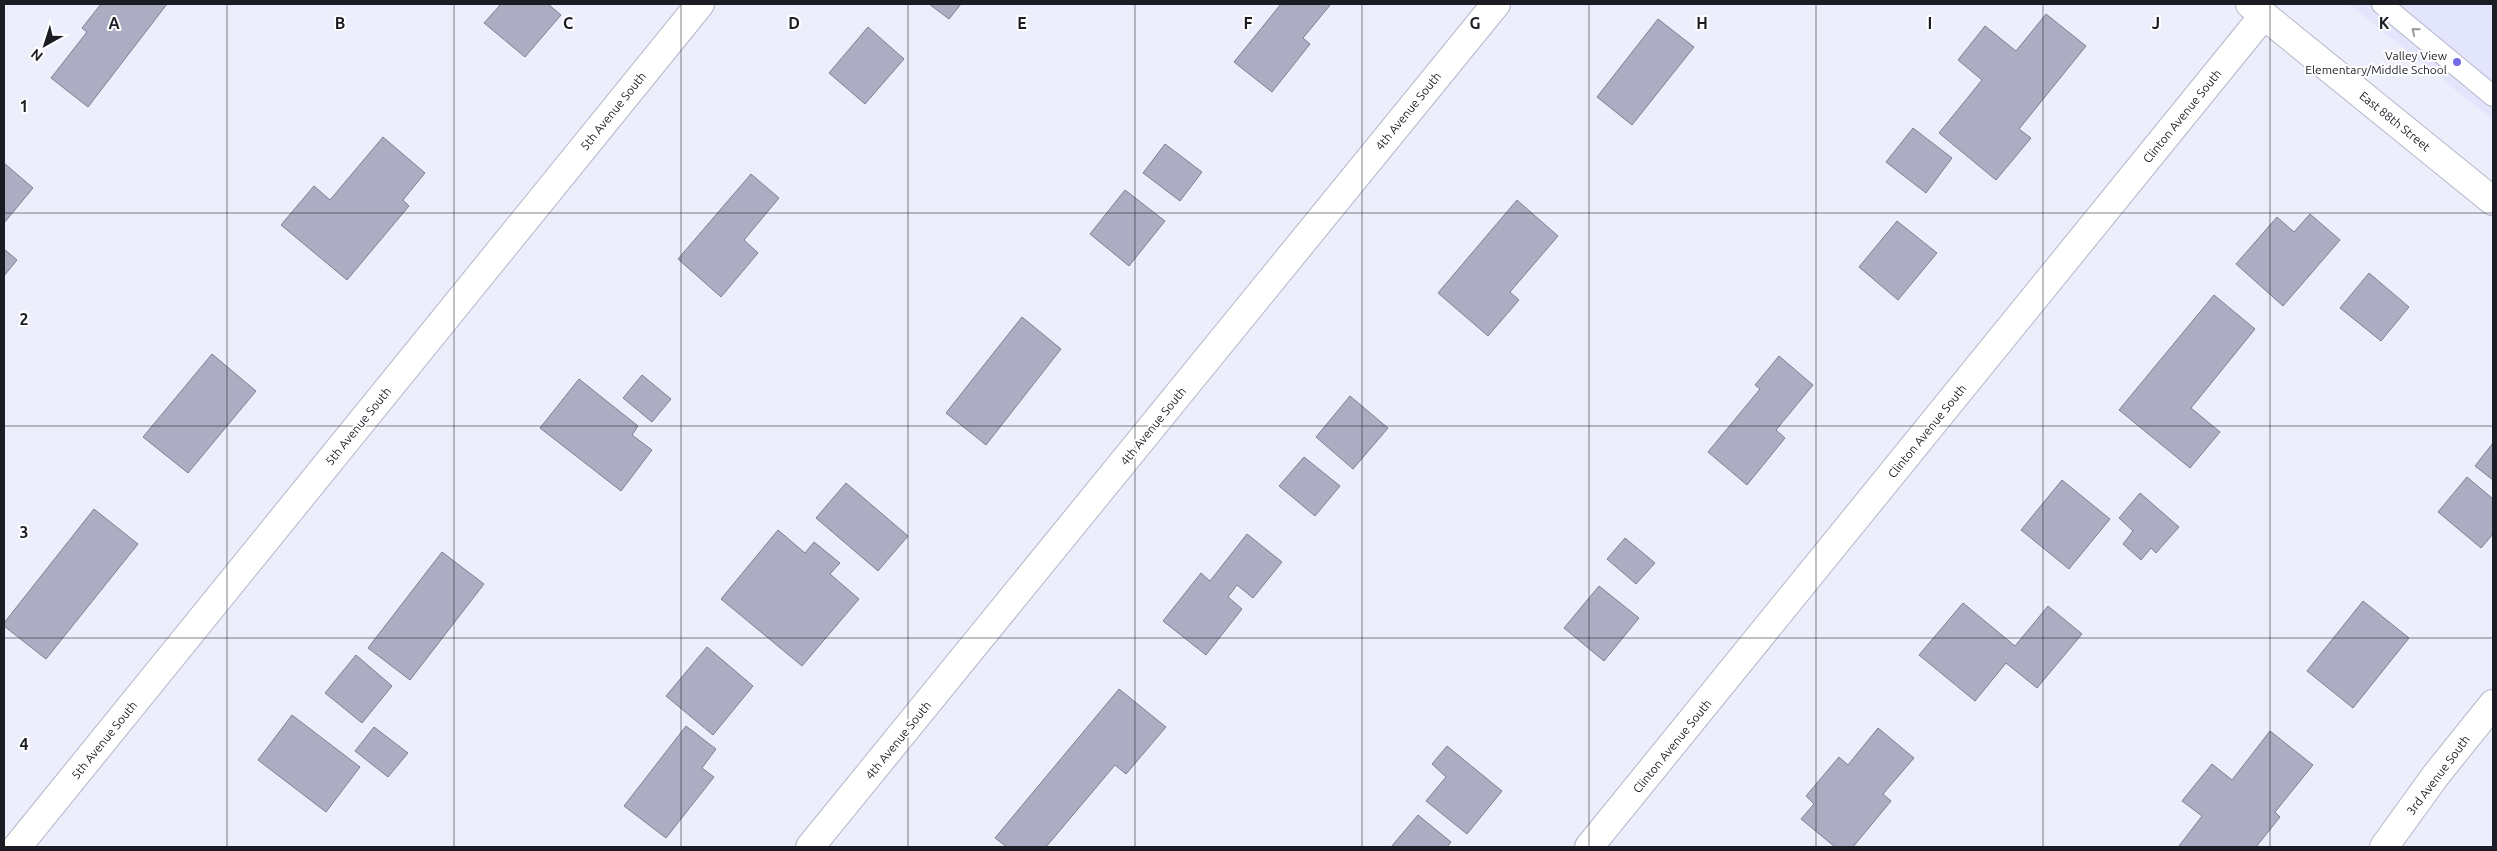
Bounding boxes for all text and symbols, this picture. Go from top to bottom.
text: A [108,14,120,32]
text: B [335,14,345,32]
text: C [563,14,573,32]
text: D [788,14,800,32]
text: E [1017,14,1027,32]
text: F [1244,14,1253,32]
text: G [1469,14,1481,32]
text: H [1696,14,1708,32]
text: I [1928,14,1932,32]
text: J [2152,14,2160,32]
text: K [2379,14,2390,32]
north arrow [20,20,70,70]
one-way arrow [2412,29,2421,37]
text: N [28,46,46,65]
place label: Valley View Elementary/Middle School [2305,49,2448,76]
marker: Valley View Elementary/Middle School [2451,56,2463,68]
street label: Clinton Avenue South [2140,67,2224,165]
street label: 5th Avenue South [578,70,648,152]
street label: 4th Avenue South [1373,70,1443,152]
street label: East 88th Street [2357,89,2433,154]
text: 1 [19,97,29,115]
text: 2 [19,310,29,328]
street label: Clinton Avenue South [1885,382,1969,480]
street label: 5th Avenue South [323,385,393,467]
street label: 4th Avenue South [1118,385,1188,467]
text: 3 [19,523,29,541]
street label: Clinton Avenue South [1630,697,1714,795]
street label: 5th Avenue South [69,699,139,781]
street label: 4th Avenue South [863,699,933,781]
street label: 3rd Avenue South [2404,733,2472,817]
text: 4 [19,735,29,753]

